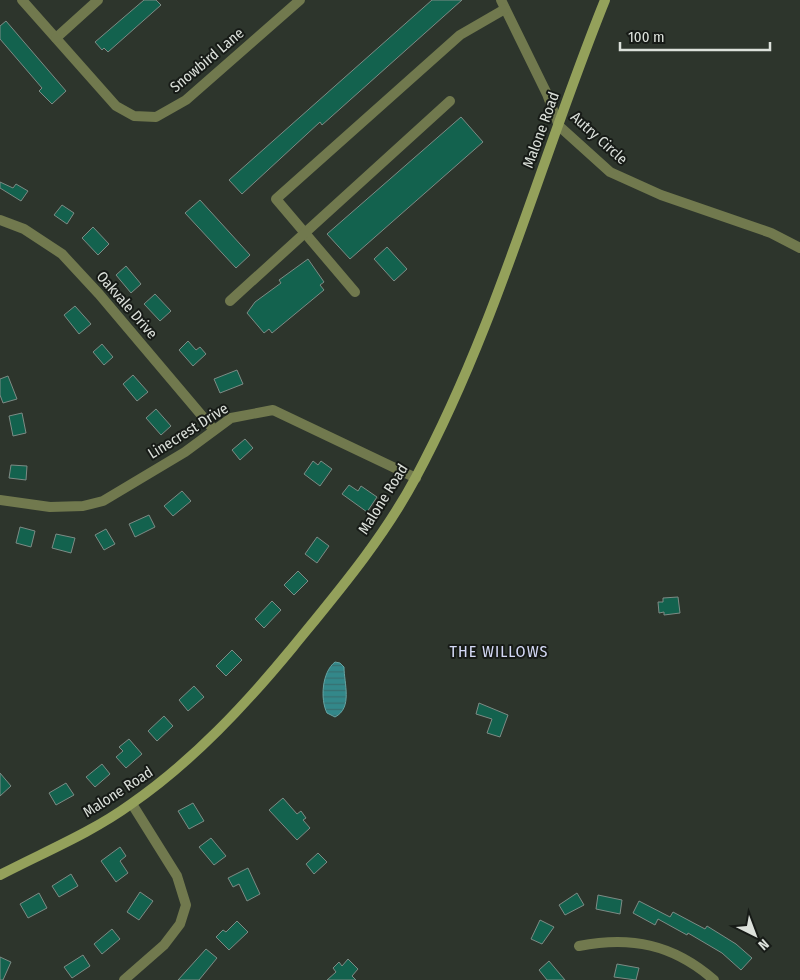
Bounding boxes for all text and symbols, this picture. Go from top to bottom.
scale bar [620,20,770,52]
street label: Snowbird Lane [167,24,247,96]
text: 100 m [628,28,665,46]
street label: Malone Road [519,90,563,170]
street label: Autry Circle [567,108,631,168]
street label: Oakvale Drive [93,267,161,343]
street label: Linecrest Drive [145,399,231,463]
street label: Malone Road [354,460,412,538]
district label: THE WILLOWS [450,642,548,661]
street label: Malone Road [80,763,156,821]
north arrow [730,910,780,960]
text: N [755,935,772,953]

